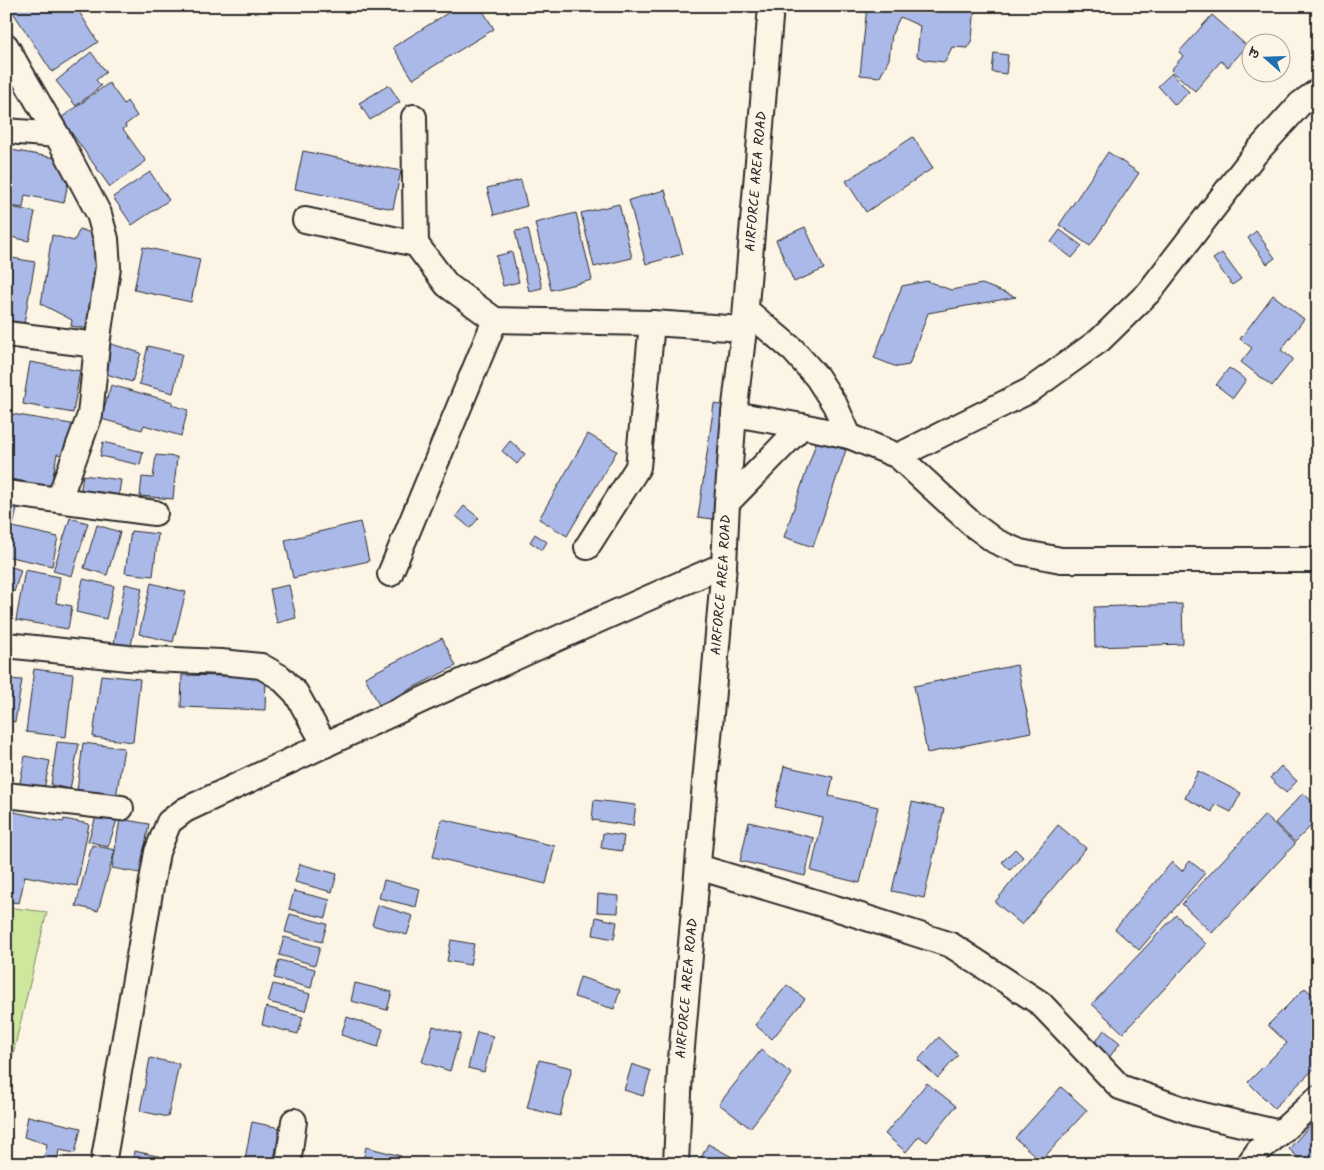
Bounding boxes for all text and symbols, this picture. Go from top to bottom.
north arrow [1242,32,1292,82]
text: उ [1243,43,1268,62]
street label: AIRFORCE AREA ROAD [740,110,773,252]
street label: AIRFORCE AREA ROAD [705,514,737,656]
street label: AIRFORCE AREA ROAD [670,917,704,1059]

